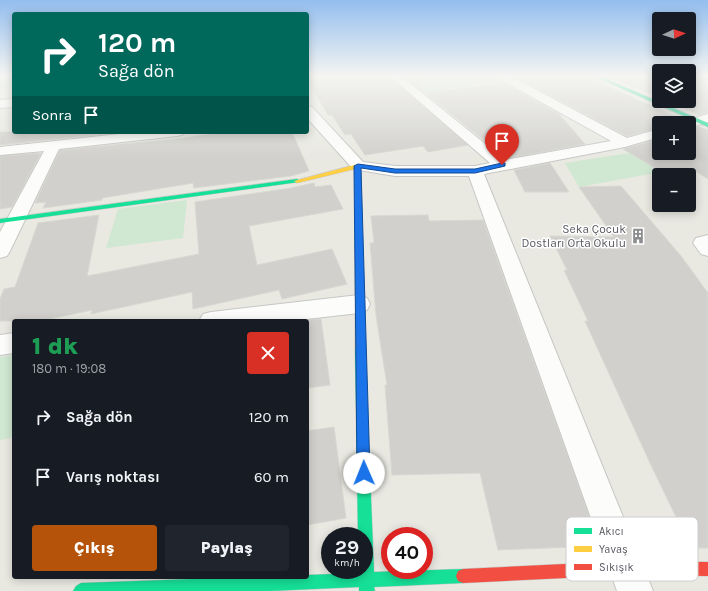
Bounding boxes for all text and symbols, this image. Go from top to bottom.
north arrow [652,12,696,56]
map controls [652,12,696,212]
text: 120 m [98,26,176,59]
icon: right [32,28,84,80]
text: Sağa dön [98,60,175,82]
button: layers [652,64,696,108]
icon: arrive [80,104,102,126]
text: Sonra [32,106,72,124]
button: + [652,116,696,160]
pin [485,124,519,165]
icon: arrive [491,130,513,152]
button: − [652,168,696,212]
place label: Seka Çocuk Dostları Orta Okulu [522,222,626,250]
building icon: Seka Çocuk Dostları Orta Okulu [629,227,647,245]
text: 1 dk [32,332,78,360]
button: close [247,332,289,374]
text: 180 m · 19:08 [32,361,106,376]
icon: right [32,406,54,428]
text: Sağa dön [66,408,133,426]
text: 120 m [249,408,289,426]
position arrow [343,452,385,494]
icon: arrive [32,466,54,488]
text: Varış noktası [66,468,160,486]
text: 60 m [254,468,289,486]
legend [566,517,698,581]
button: Çıkış [32,525,157,571]
button: Paylaş [165,525,289,571]
text: Akıcı [599,525,624,538]
speed limit sign: 40 [381,527,433,579]
text: 29 [335,536,359,559]
text: Yavaş [599,543,628,556]
text: km/h [334,557,360,569]
text: Sıkışık [599,561,634,574]

